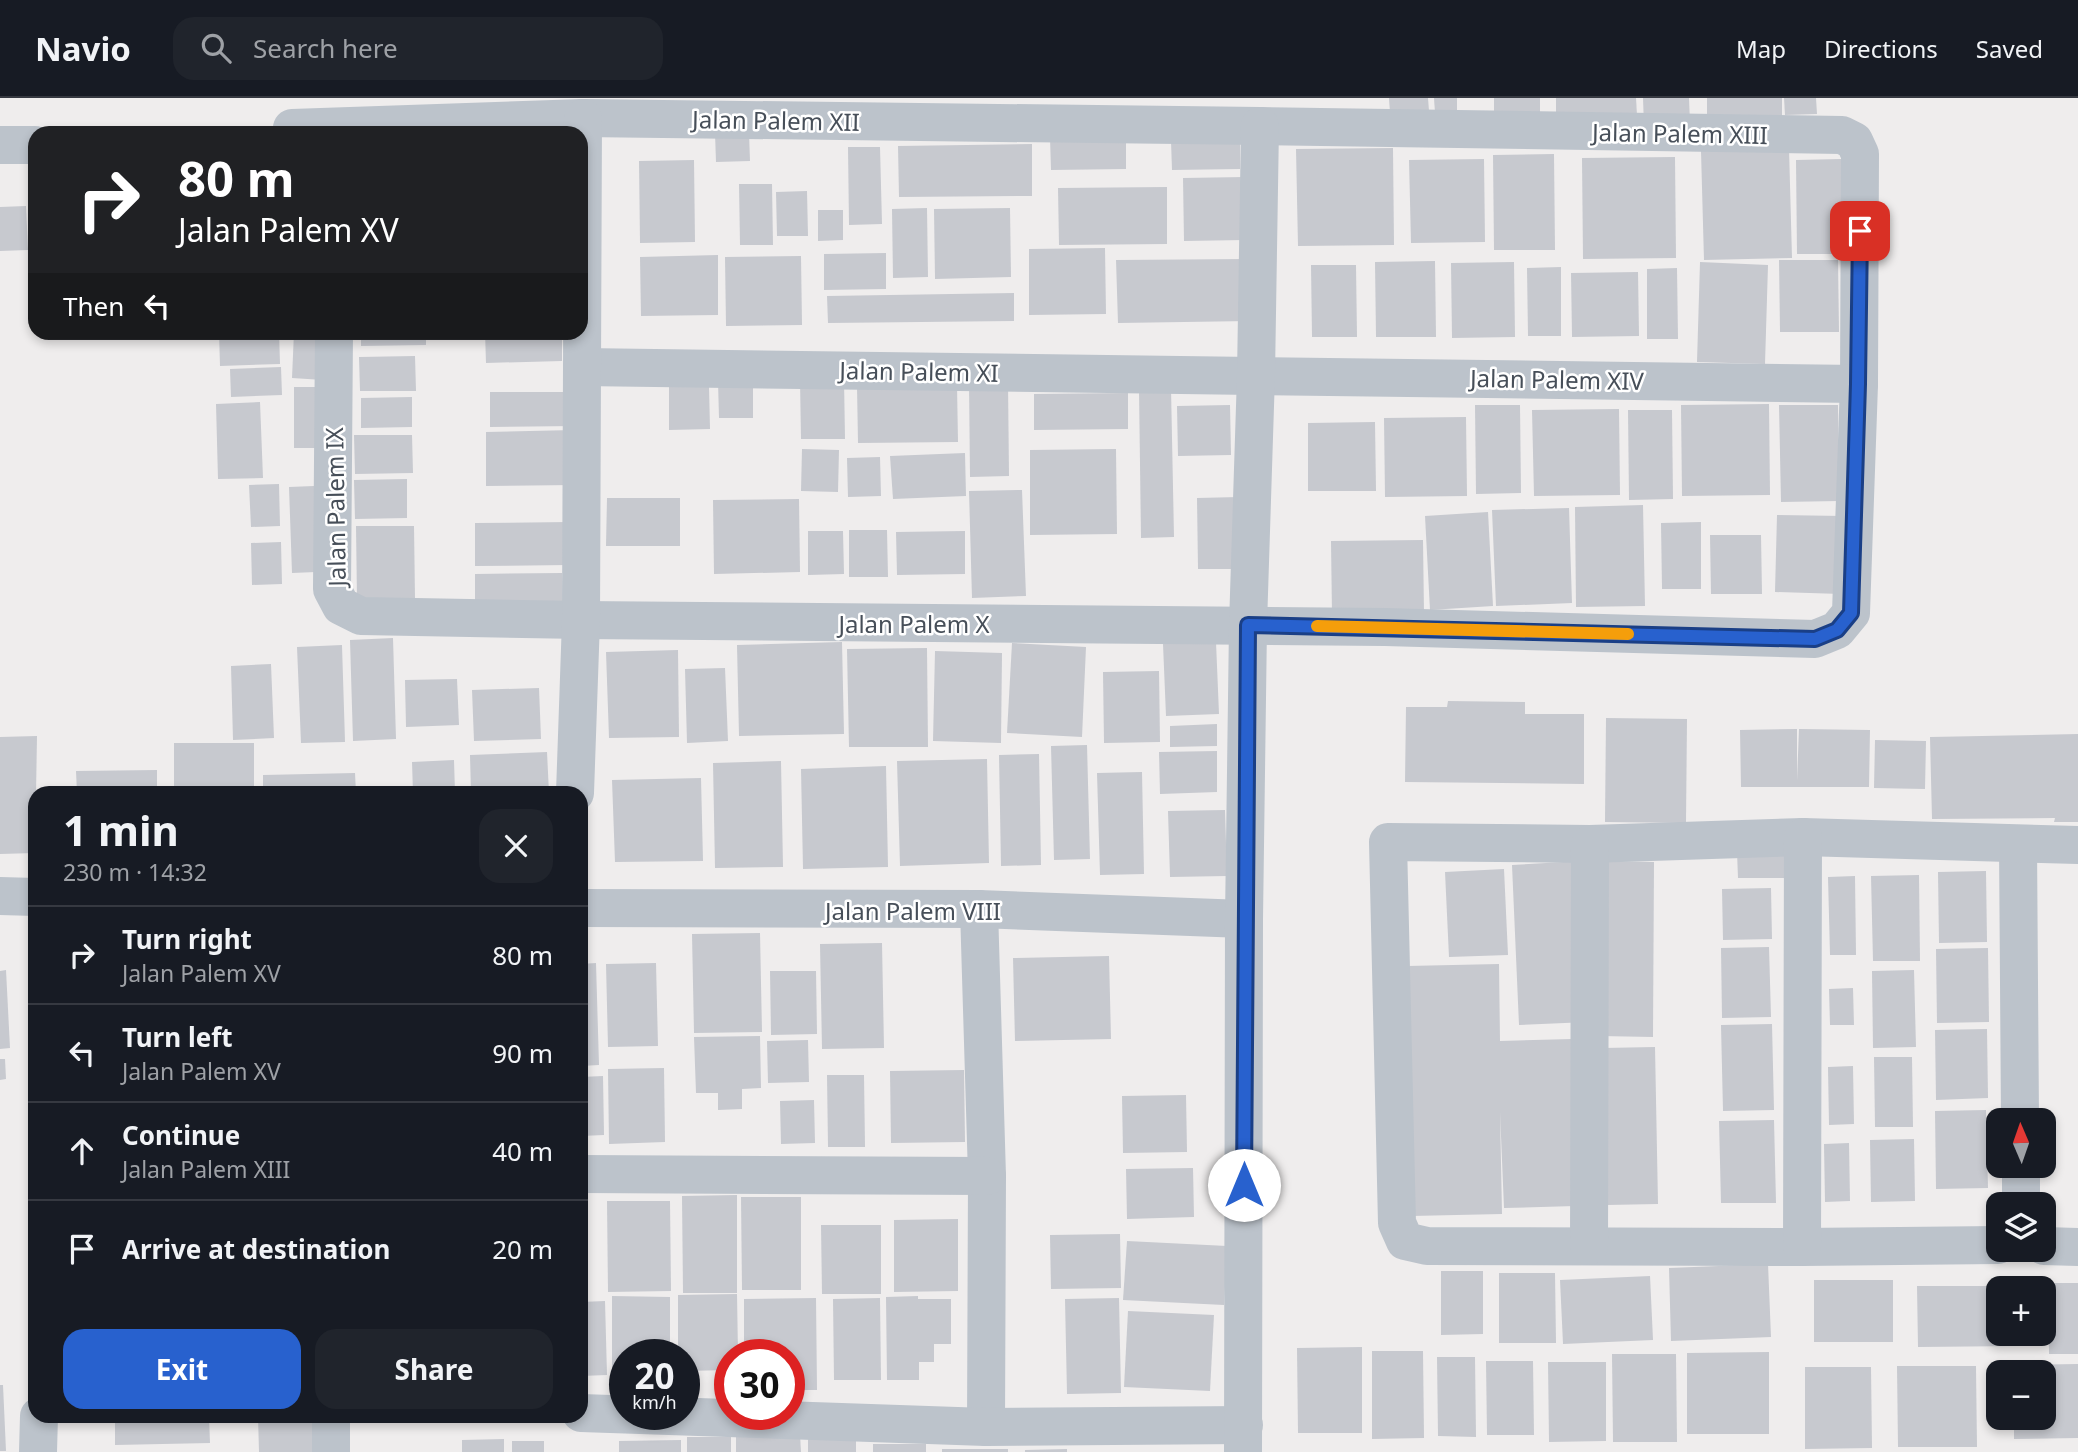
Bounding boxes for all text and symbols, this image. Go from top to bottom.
search box [173,17,663,80]
text: Navio [35,26,131,71]
icon: search [197,29,235,67]
text: Search here [253,30,398,66]
text: Map [1736,32,1786,65]
text: Directions [1824,32,1938,65]
text: Saved [1976,32,2043,65]
street label: Jalan Palem XII [690,102,860,138]
street label: Jalan Palem XIII [1590,115,1768,151]
text: 80 m [178,145,295,211]
icon: right [63,154,154,245]
pin [1830,201,1890,261]
text: Jalan Palem XV [178,208,399,251]
icon: arrive [1841,212,1879,250]
icon: left [138,287,176,325]
text: Then [63,288,124,324]
street label: Jalan Palem XI [837,353,999,389]
street label: Jalan Palem XIV [1468,361,1645,397]
street label: Jalan Palem IX [317,427,353,589]
street label: Jalan Palem X [836,607,990,640]
text: 1 min [63,801,179,858]
button: close [479,809,553,883]
text: 230 m · 14:32 [63,856,207,888]
street label: Jalan Palem VIII [823,894,1001,927]
text: Turn right [122,921,252,957]
icon: right [63,936,101,974]
text: 80 m [492,937,553,973]
text: Jalan Palem XV [122,957,281,989]
text: Turn left [122,1019,233,1055]
icon: left [63,1034,101,1072]
text: 90 m [492,1035,553,1071]
text: Jalan Palem XV [122,1055,281,1087]
north arrow [1986,1108,2056,1178]
map controls [1986,1108,2056,1430]
text: Continue [122,1117,240,1153]
icon: ahead [63,1132,101,1170]
text: 40 m [492,1133,553,1169]
position arrow [1207,1148,1281,1222]
text: Jalan Palem XIII [122,1153,290,1185]
button: layers [1986,1192,2056,1262]
icon: arrive [63,1230,101,1268]
text: Arrive at destination [122,1231,391,1267]
text: 20 m [492,1231,553,1267]
button: + [1986,1276,2056,1346]
button: Exit [63,1329,301,1409]
button: Share [315,1329,553,1409]
speed limit sign: 30 [714,1339,805,1430]
text: 20 [634,1352,675,1399]
button: − [1986,1360,2056,1430]
text: km/h [632,1390,677,1414]

